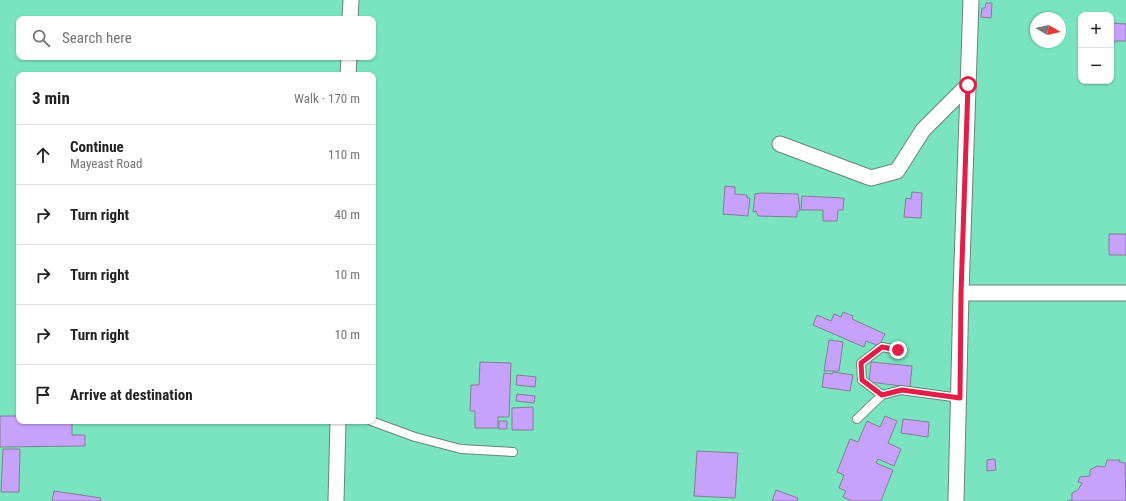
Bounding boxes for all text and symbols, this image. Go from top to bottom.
north arrow [1030,12,1066,48]
map controls [1078,12,1114,84]
button: + [1078,12,1114,48]
search box [16,16,376,60]
icon: search [30,27,52,49]
text: Search here [62,29,132,47]
button: − [1078,48,1114,84]
route start [959,76,977,94]
text: 3 min [32,88,70,108]
text: Walk · 170 m [294,91,360,106]
text: Continue [70,138,124,156]
icon: ahead [32,144,54,166]
text: 110 m [328,147,360,162]
text: Mayeast Road [70,156,142,171]
icon: right [32,204,54,226]
text: Turn right [70,206,129,224]
text: 40 m [334,207,360,222]
icon: right [32,264,54,286]
text: Turn right [70,266,129,284]
text: 10 m [334,267,360,282]
icon: right [32,324,54,346]
text: Turn right [70,326,129,344]
text: 10 m [334,327,360,342]
route end [889,341,907,359]
icon: arrive [32,384,54,406]
text: Arrive at destination [70,386,193,404]

